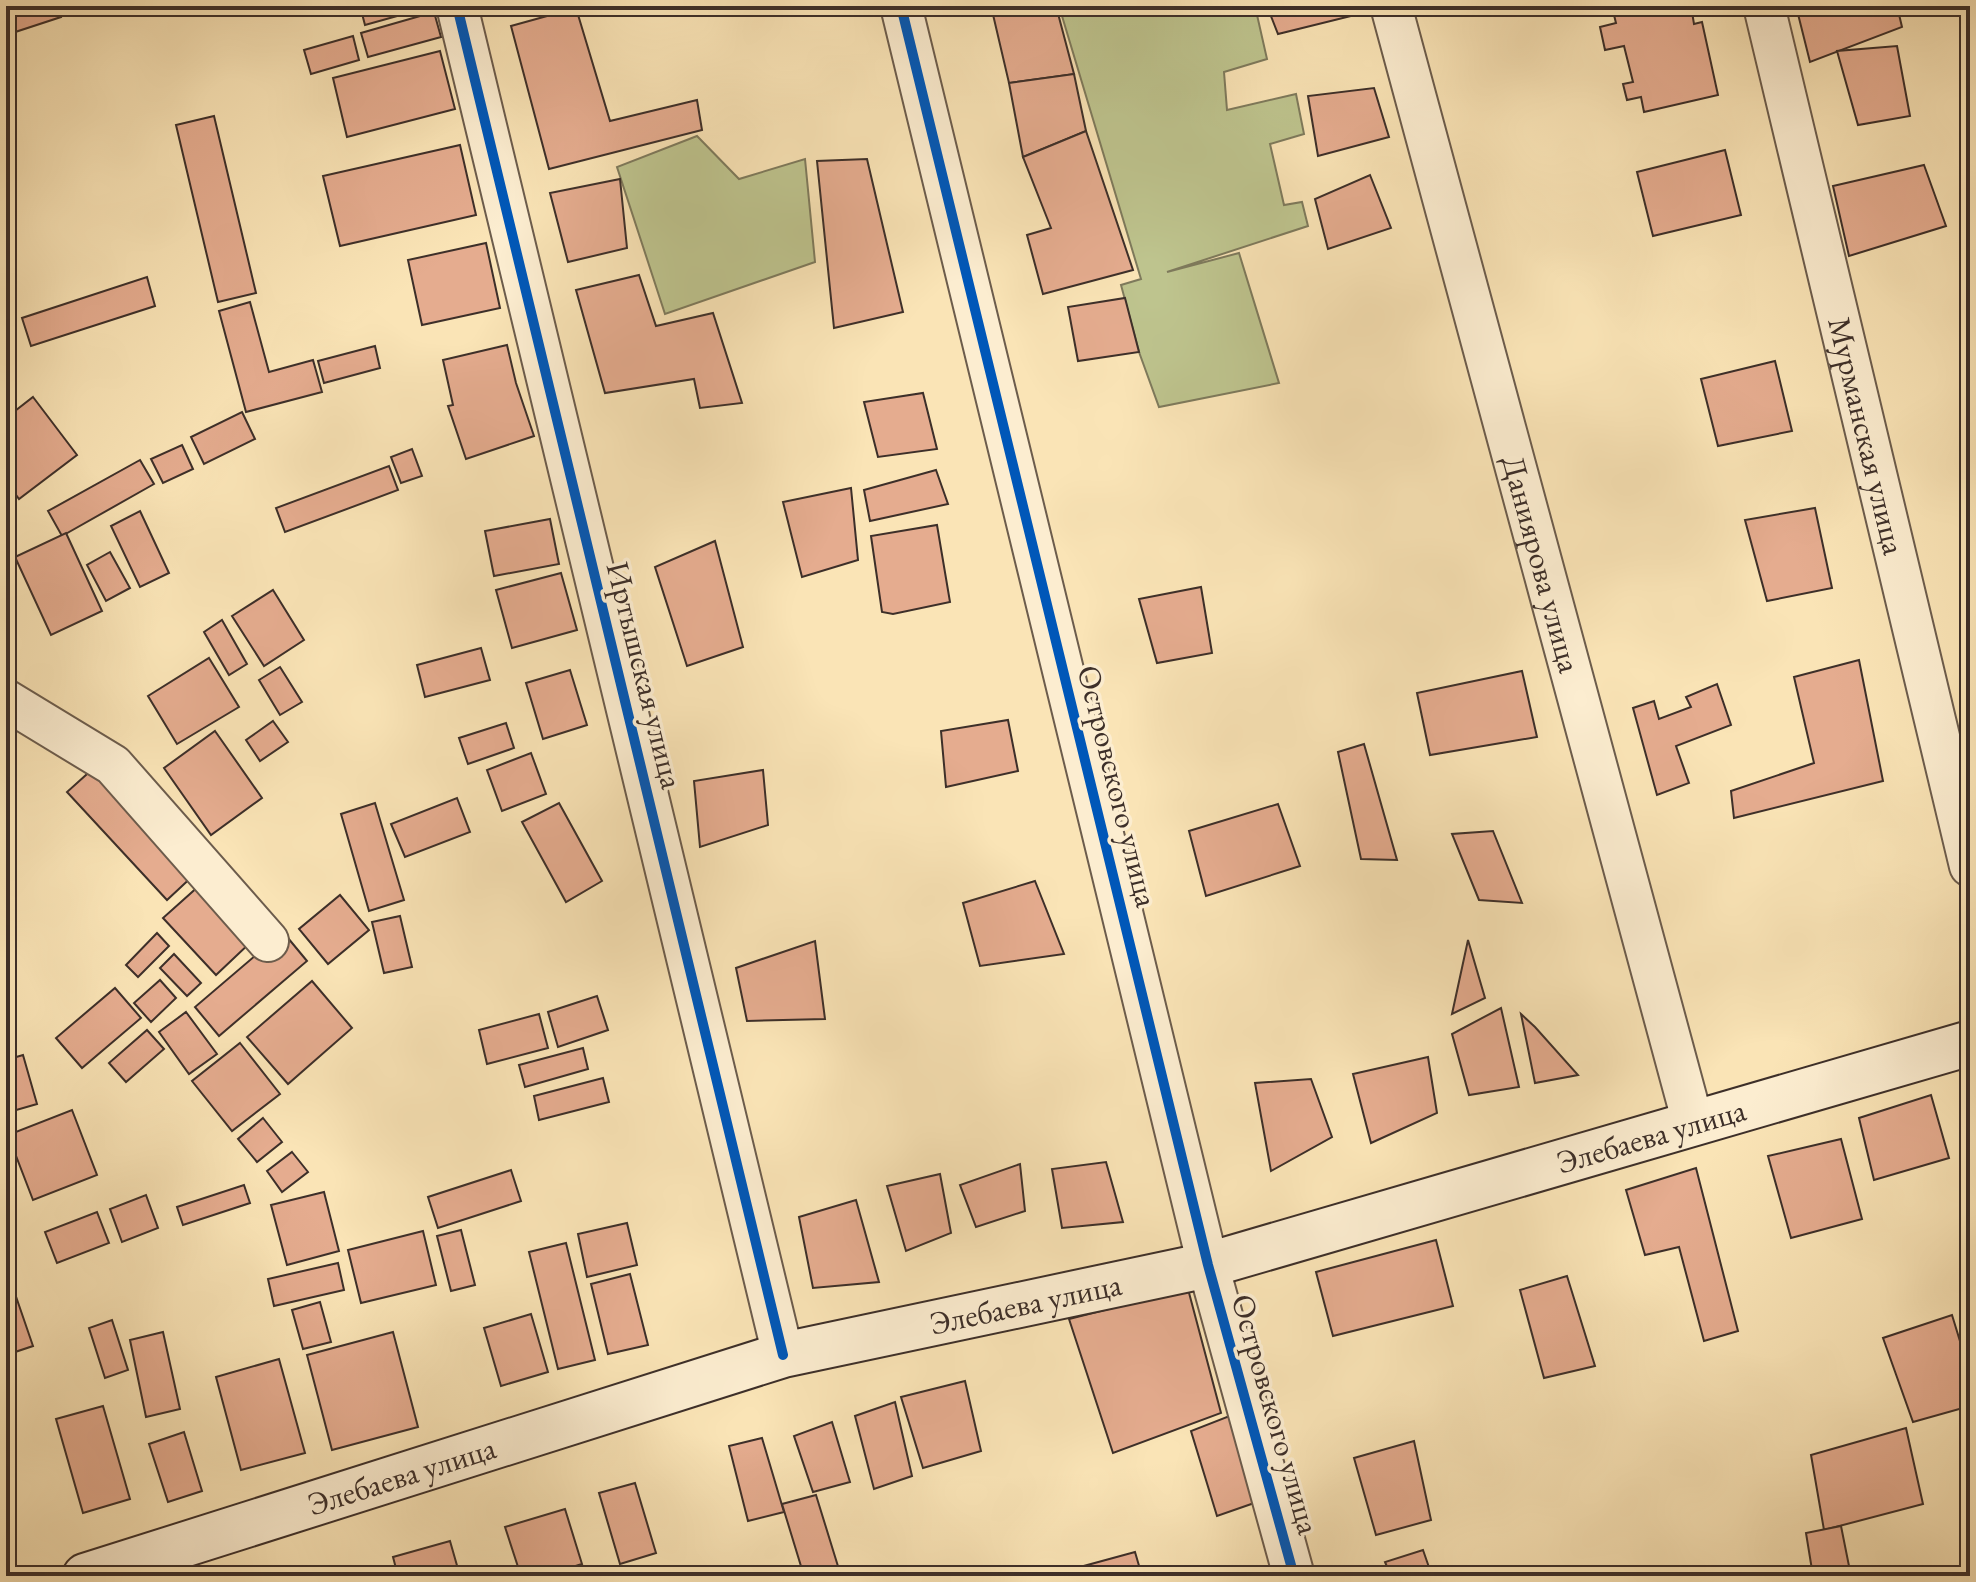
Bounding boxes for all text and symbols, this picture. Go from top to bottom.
street label: Мурманская улица [1818,313,1916,559]
street label: Даниярова улица [1492,451,1591,677]
street label: Иртышская улица [596,557,694,793]
street label: Островского улица [1068,661,1168,912]
street label: Элебаева улица [1551,1088,1751,1183]
street label: Элебаева улица [926,1263,1126,1344]
street label: Островского улица [1222,1289,1330,1539]
street label: Элебаева улица [302,1426,501,1525]

